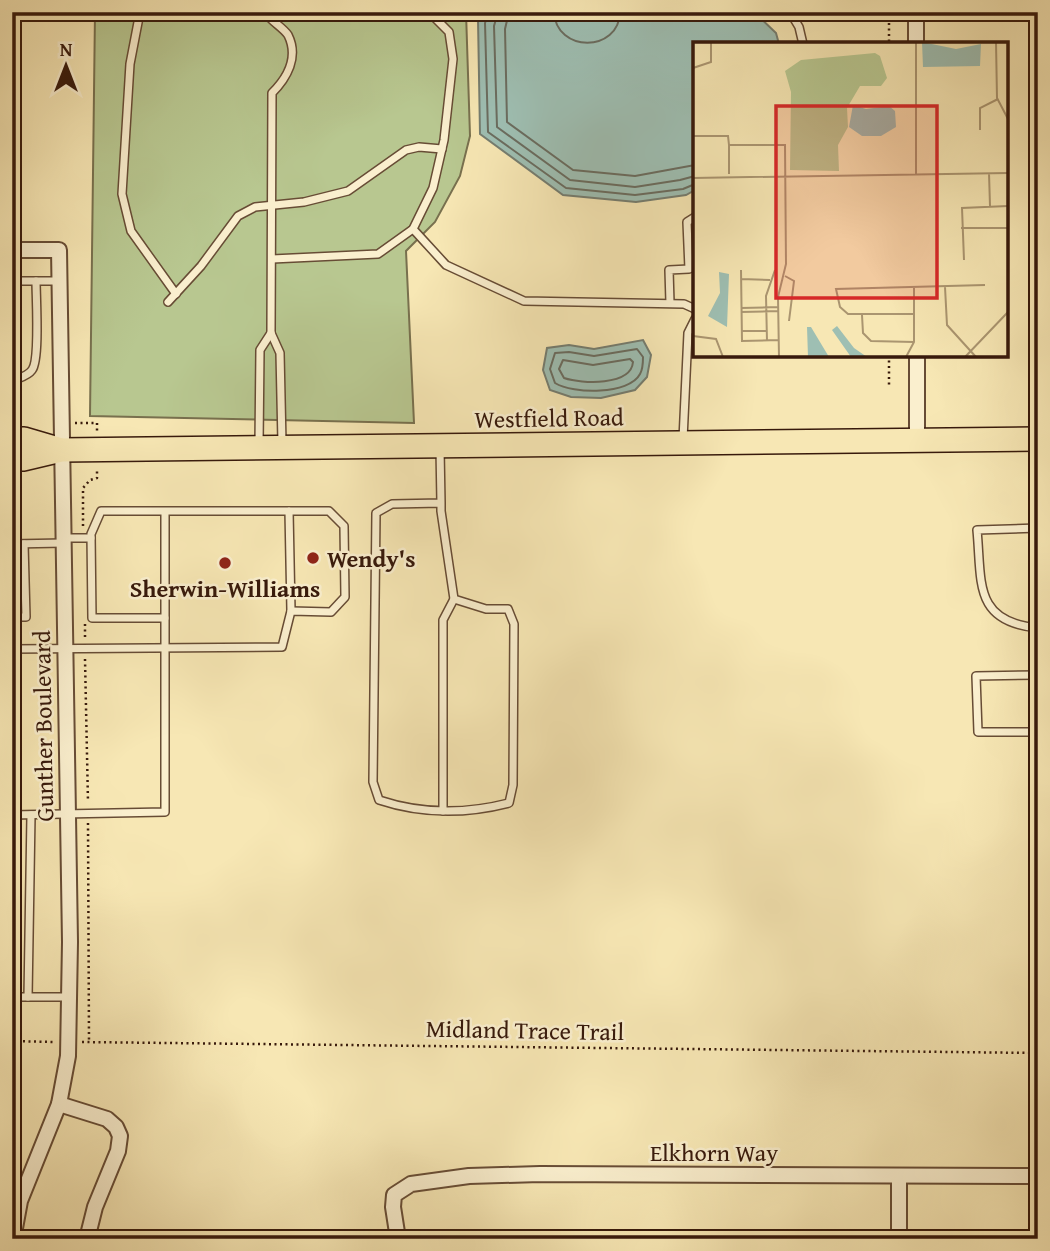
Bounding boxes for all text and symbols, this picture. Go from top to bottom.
north arrow [32,32,102,102]
text: N [60,35,73,63]
inset map [693,42,1008,357]
street label: Westfield Road [474,399,624,437]
place label: Wendy's [327,541,416,576]
marker: Wendy's [305,550,321,566]
marker: Sherwin-Williams [217,555,233,571]
place label: Sherwin-Williams [130,571,320,606]
street label: Gunther Boulevard [24,630,62,822]
street label: Midland Trace Trail [425,1011,625,1049]
street label: Elkhorn Way [650,1135,778,1170]

